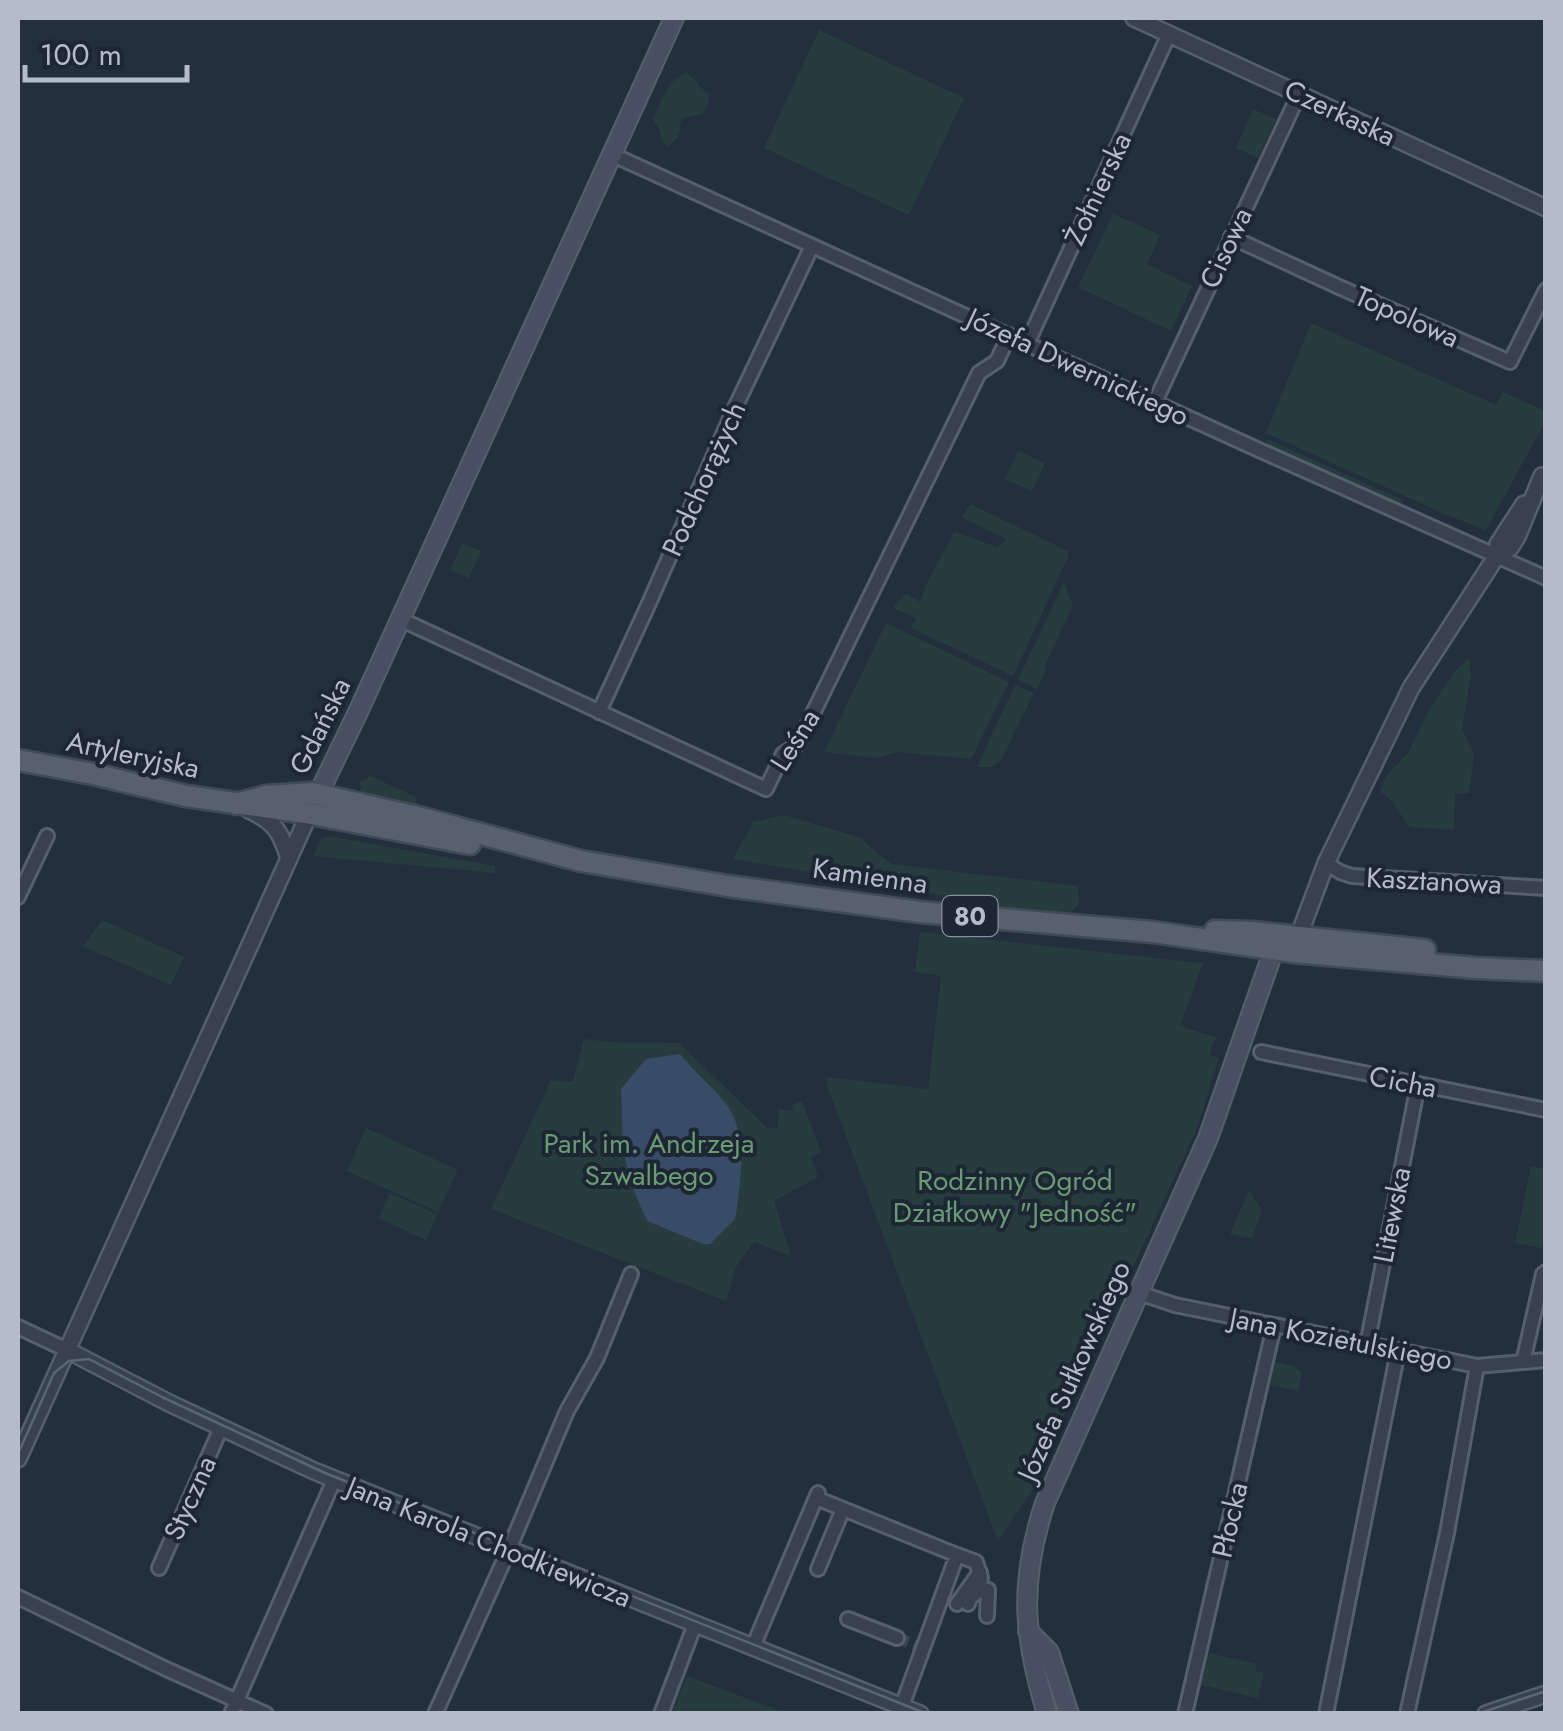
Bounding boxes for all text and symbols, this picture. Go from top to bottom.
scale bar [25,20,188,82]
text: 100 m [40,33,122,76]
street label: Czerkaska [1278,69,1402,157]
street label: Żołnierska [1054,126,1142,252]
street label: Cisowa [1189,201,1263,295]
street label: Topolowa [1348,276,1466,358]
street label: Józefa Dwernickiego [956,296,1196,437]
street label: Podchorążych [652,395,756,563]
street label: Gdańska [279,671,361,781]
street label: Leśna [760,701,830,779]
street label: Artyleryjska [63,721,203,789]
street label: Kamienna [810,848,930,904]
street label: Kasztanowa [1365,857,1503,905]
road number: 80 [942,896,998,936]
street label: Cicha [1366,1055,1440,1109]
park label: Park im. Andrzeja Szwalbego [543,1123,755,1196]
park label: Rodzinny Ogród Działkowy "Jedność" [893,1160,1137,1233]
street label: Litewska [1363,1164,1421,1266]
street label: Józefa Sułkowskiego [1005,1254,1141,1491]
street label: Jana Kozietulskiego [1222,1297,1456,1381]
street label: Styczna [153,1449,227,1547]
street label: Jana Karola Chodkiewicza [337,1465,637,1618]
street label: Płocka [1201,1478,1259,1562]

